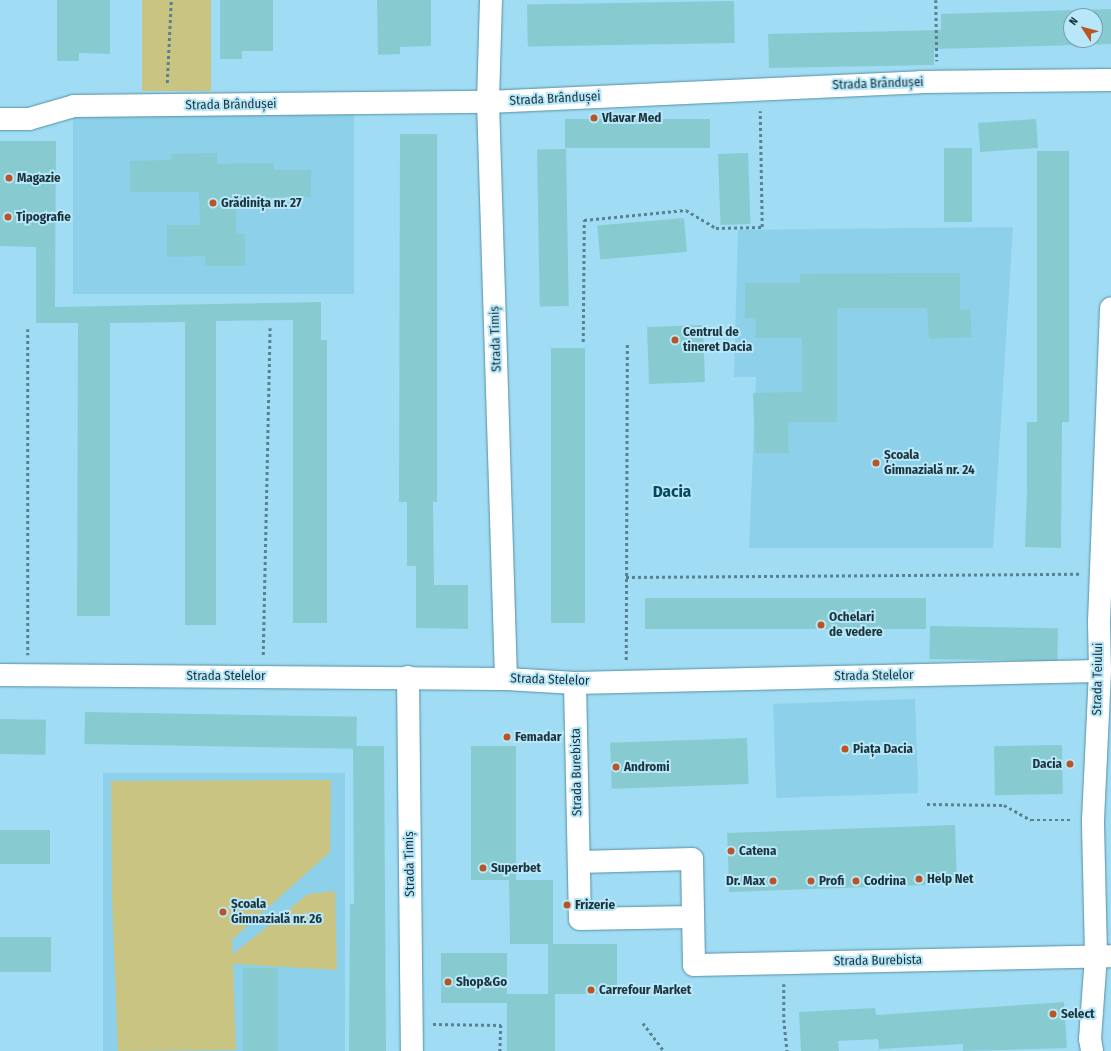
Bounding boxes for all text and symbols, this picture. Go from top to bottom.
north arrow [1063,8,1103,48]
text: N [1066,15,1081,28]
street label: Strada Brândușei [832,75,924,93]
street label: Strada Brândușei [509,89,601,109]
street label: Strada Brândușei [185,96,277,114]
place label: Vlavar Med [602,110,661,126]
marker: Vlavar Med [589,113,599,123]
place label: Magazie [17,170,61,186]
marker: Magazie [4,173,14,183]
place label: Grădinița nr. 27 [221,195,301,211]
marker: Grădinița nr. 27 [208,198,218,208]
place label: Tipografie [16,209,71,225]
marker: Tipografie [3,212,13,222]
street label: Strada Timiș [487,306,505,372]
place label: Centrul de tineret Dacia [683,325,752,356]
marker: Centrul de tineret Dacia [670,335,680,345]
place label: Școala Gimnazială nr. 24 [884,448,975,479]
marker: Școala Gimnazială nr. 24 [871,458,881,468]
district label: Dacia [653,482,691,502]
place label: Ochelari de vedere [829,610,883,641]
marker: Ochelari de vedere [816,620,826,630]
street label: Strada Teiului [1090,642,1106,716]
street label: Strada Stelelor [186,668,266,684]
street label: Strada Stelelor [834,668,914,684]
street label: Strada Stelelor [510,671,590,689]
street label: Strada Burebista [568,728,586,816]
place label: Femadar [515,729,562,745]
marker: Femadar [502,732,512,742]
place label: Piața Dacia [853,741,913,757]
marker: Piața Dacia [840,744,850,754]
place label: Dacia [1032,756,1062,772]
place label: Andromi [624,759,670,775]
marker: Dacia [1065,759,1075,769]
marker: Andromi [611,762,621,772]
street label: Strada Timiș [402,831,418,897]
place label: Catena [739,843,776,859]
marker: Catena [726,846,736,856]
place label: Superbet [491,860,541,876]
marker: Superbet [478,863,488,873]
place label: Help Net [927,871,974,887]
place label: Dr. Max [726,873,765,889]
place label: Profi [819,873,844,889]
place label: Codrina [864,873,906,889]
marker: Help Net [914,874,924,884]
marker: Dr. Max [768,876,778,886]
marker: Profi [806,876,816,886]
marker: Codrina [851,876,861,886]
place label: Școala Gimnazială nr. 26 [231,897,322,928]
place label: Frizerie [575,897,615,913]
marker: Frizerie [562,900,572,910]
marker: Școala Gimnazială nr. 26 [218,907,228,917]
street label: Strada Burebista [834,952,922,970]
place label: Shop&Go [456,974,507,990]
marker: Shop&Go [443,977,453,987]
place label: Carrefour Market [599,982,691,998]
marker: Carrefour Market [586,985,596,995]
place label: Select [1061,1006,1095,1022]
marker: Select [1048,1009,1058,1019]

